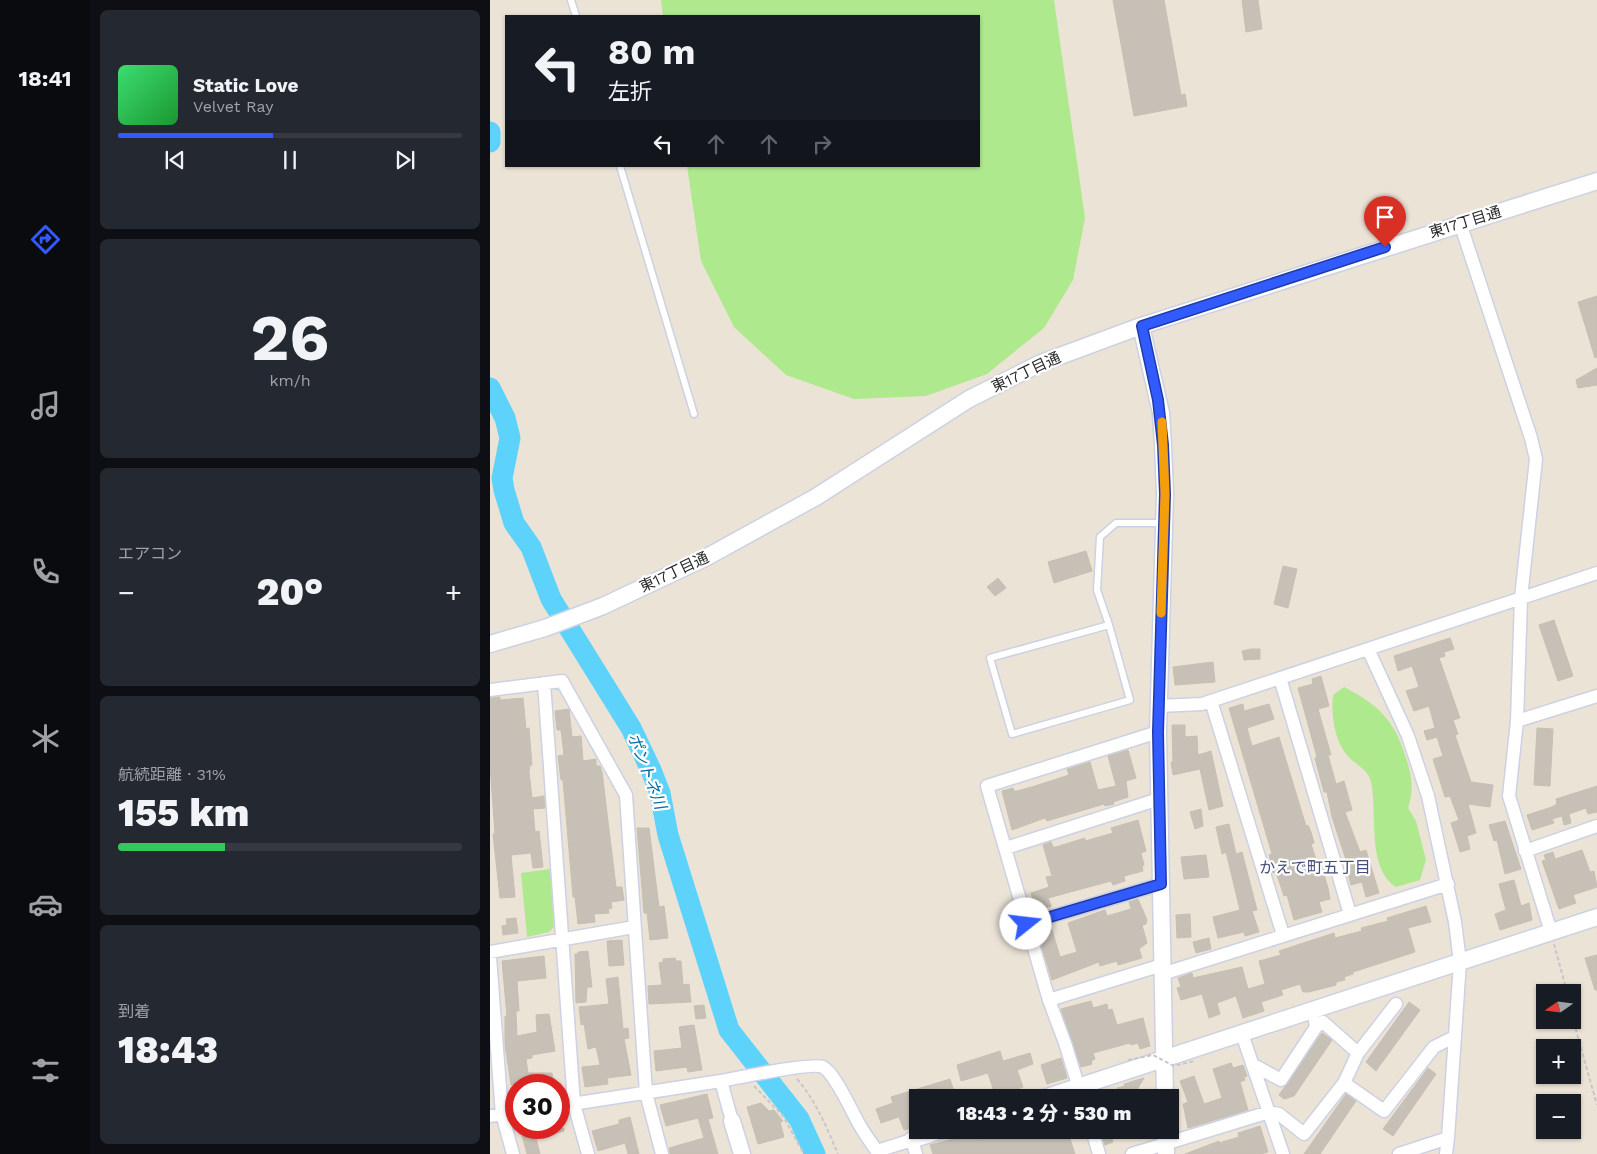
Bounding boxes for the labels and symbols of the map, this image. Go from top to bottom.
pin [1364,196,1406,247]
street label: 東17丁目通 [1427,203,1503,241]
street label: 東17丁目通 [989,348,1063,396]
street label: 東17丁目通 [637,548,711,596]
water label: ポントネ川 [624,730,671,814]
district label: かえで町五丁目 [1259,858,1371,877]
position arrow [999,897,1051,949]
north arrow [1536,984,1581,1029]
speed limit sign: 30 [505,1074,570,1139]

